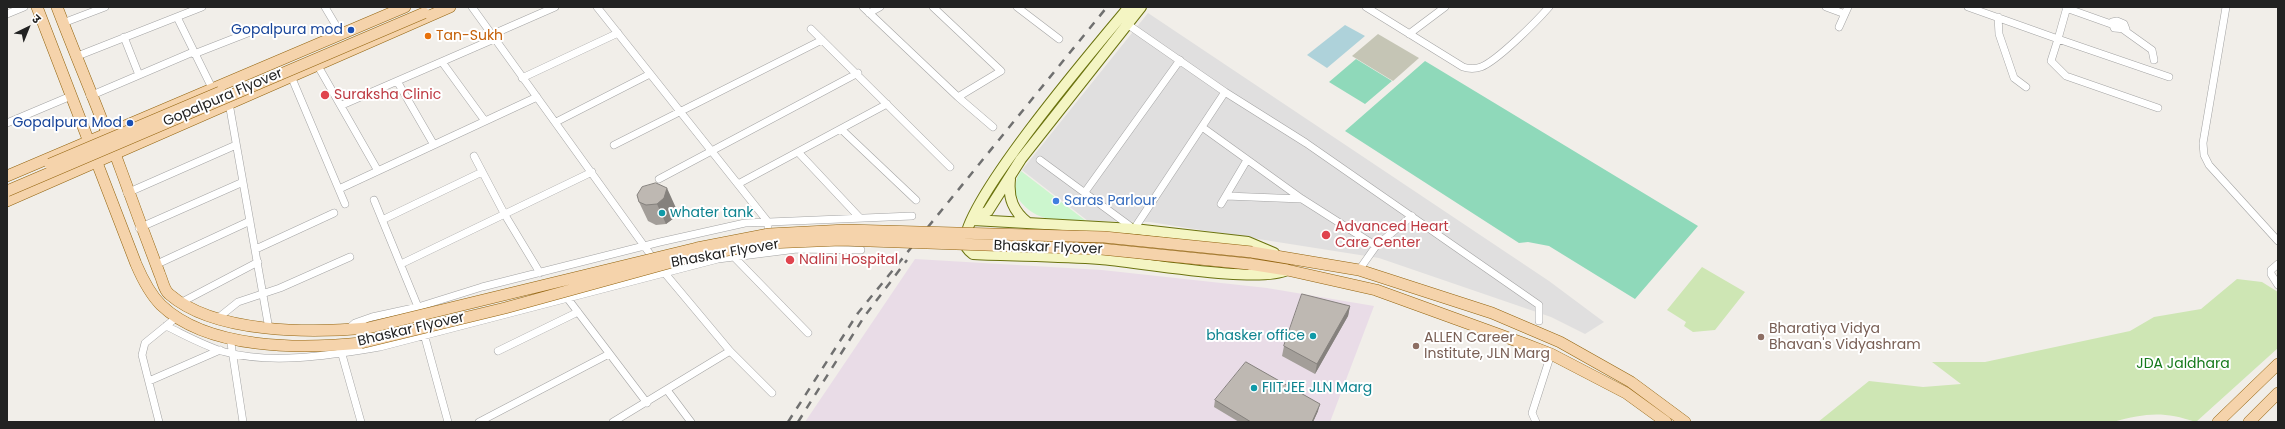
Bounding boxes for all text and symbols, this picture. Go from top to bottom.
north arrow [8,8,48,48]
text: उ [28,11,44,27]
place label: Gopalpura mod [231,22,343,38]
marker: Gopalpura mod [346,25,356,35]
place label: Tan-Sukh [436,28,503,44]
marker: Tan-Sukh [423,31,433,41]
street label: Gopalpura Flyover [161,65,285,131]
place label: Suraksha Clinic [334,87,441,103]
marker: Suraksha Clinic [319,89,331,101]
place label: Gopalpura Mod [12,115,122,131]
marker: Gopalpura Mod [125,118,135,128]
place label: Saras Parlour [1064,193,1157,209]
marker: Saras Parlour [1051,196,1061,206]
place label: whater tank [670,205,753,221]
marker: whater tank [657,208,667,218]
place label: Advanced Heart Care Center [1335,219,1449,252]
marker: Advanced Heart Care Center [1320,229,1332,241]
street label: Bhaskar Flyover [670,236,780,272]
street label: Bhaskar Flyover [993,238,1103,258]
place label: Nalini Hospital [799,252,898,268]
marker: Nalini Hospital [784,254,796,266]
street label: Bhaskar Flyover [356,310,466,350]
place label: Bharatiya Vidya Bhavan's Vidyashram [1769,321,1921,354]
place label: bhasker office [1206,328,1305,344]
place label: ALLEN Career Institute, JLN Marg [1424,330,1550,362]
marker: bhasker office [1308,331,1318,341]
marker: Bharatiya Vidya Bhavan's Vidyashram [1756,332,1766,342]
marker: ALLEN Career Institute, JLN Marg [1411,341,1421,351]
park label: JDA Jaldhara [2136,356,2230,372]
place label: FIITJEE JLN Marg [1262,380,1372,396]
marker: FIITJEE JLN Marg [1249,383,1259,393]

